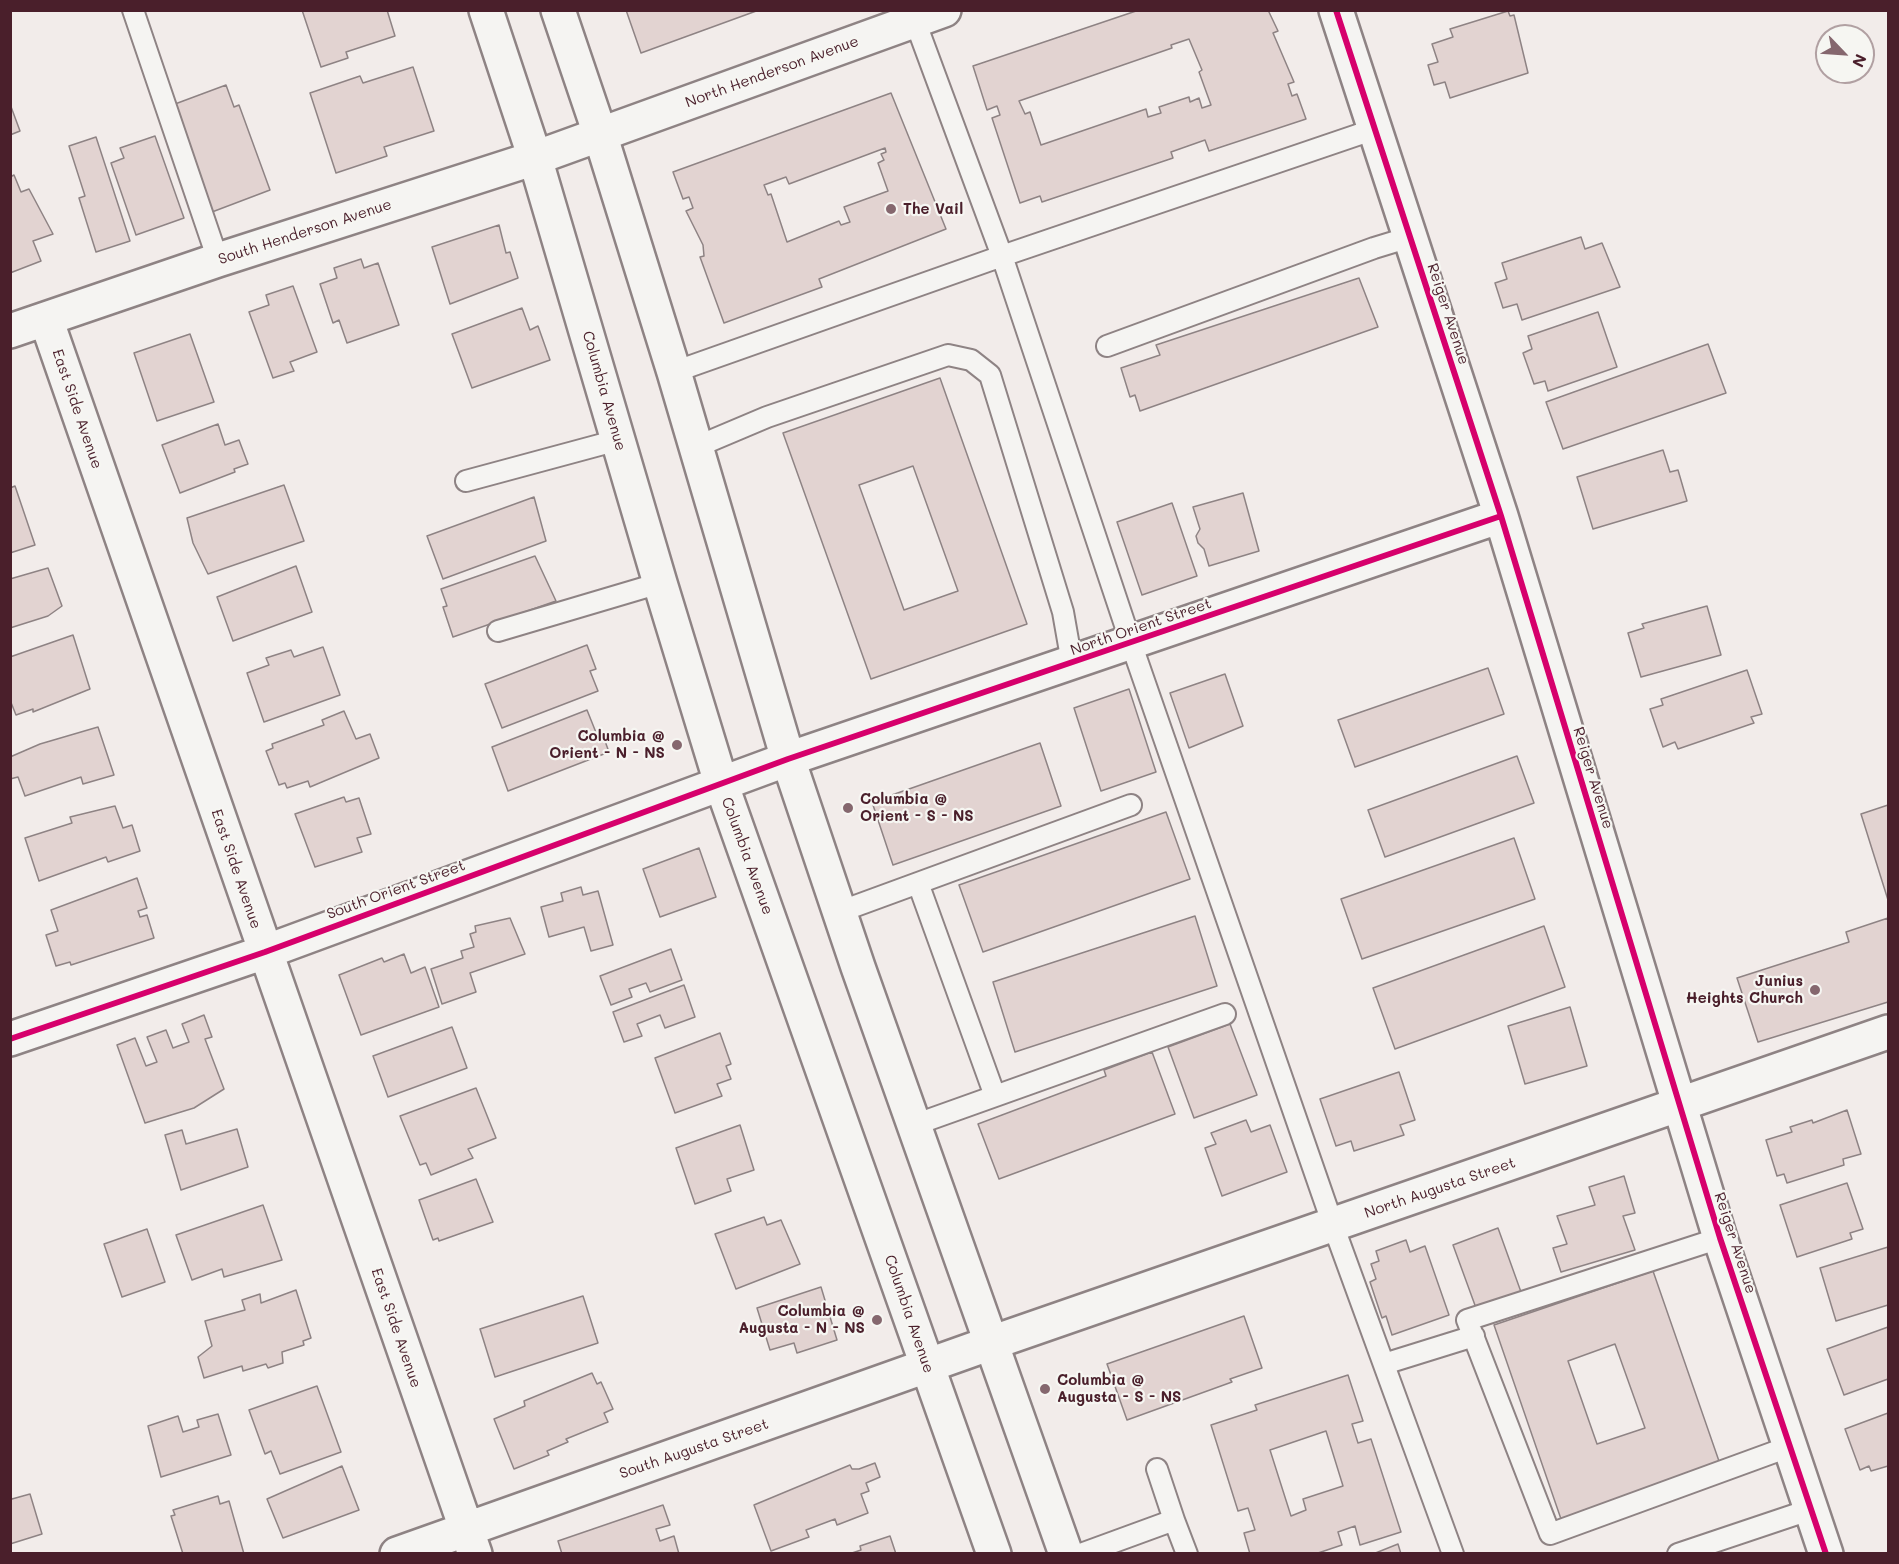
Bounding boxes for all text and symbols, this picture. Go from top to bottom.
north arrow [1815,24,1875,84]
street label: North Henderson Avenue [683,32,861,112]
text: N [1848,51,1872,71]
street label: South Henderson Avenue [216,195,394,269]
place label: The Vail [903,200,963,218]
marker: The Vail [884,202,898,216]
street label: Reiger Avenue [1423,261,1473,367]
street label: Columbia Avenue [578,329,630,453]
street label: East Side Avenue [48,347,106,471]
street label: North Orient Street [1068,594,1214,660]
street label: Reiger Avenue [1569,725,1617,831]
place label: Columbia @ Orient - N - NS [549,727,665,762]
marker: Columbia @ Orient - N - NS [670,738,684,752]
place label: Columbia @ Orient - S - NS [860,790,974,825]
street label: Columbia Avenue [717,795,777,917]
marker: Columbia @ Orient - S - NS [841,801,855,815]
street label: East Side Avenue [207,807,265,931]
street label: South Orient Street [324,857,468,923]
place label: Junius Heights Church [1686,972,1803,1007]
marker: Junius Heights Church [1808,983,1822,997]
street label: North Augusta Street [1362,1154,1518,1222]
street label: Reiger Avenue [1710,1190,1760,1296]
street label: Columbia Avenue [880,1253,938,1375]
street label: East Side Avenue [367,1266,425,1390]
place label: Columbia @ Augusta - N - NS [739,1302,865,1337]
marker: Columbia @ Augusta - N - NS [870,1313,884,1327]
place label: Columbia @ Augusta - S - NS [1057,1371,1181,1406]
marker: Columbia @ Augusta - S - NS [1038,1382,1052,1396]
street label: South Augusta Street [617,1415,771,1483]

